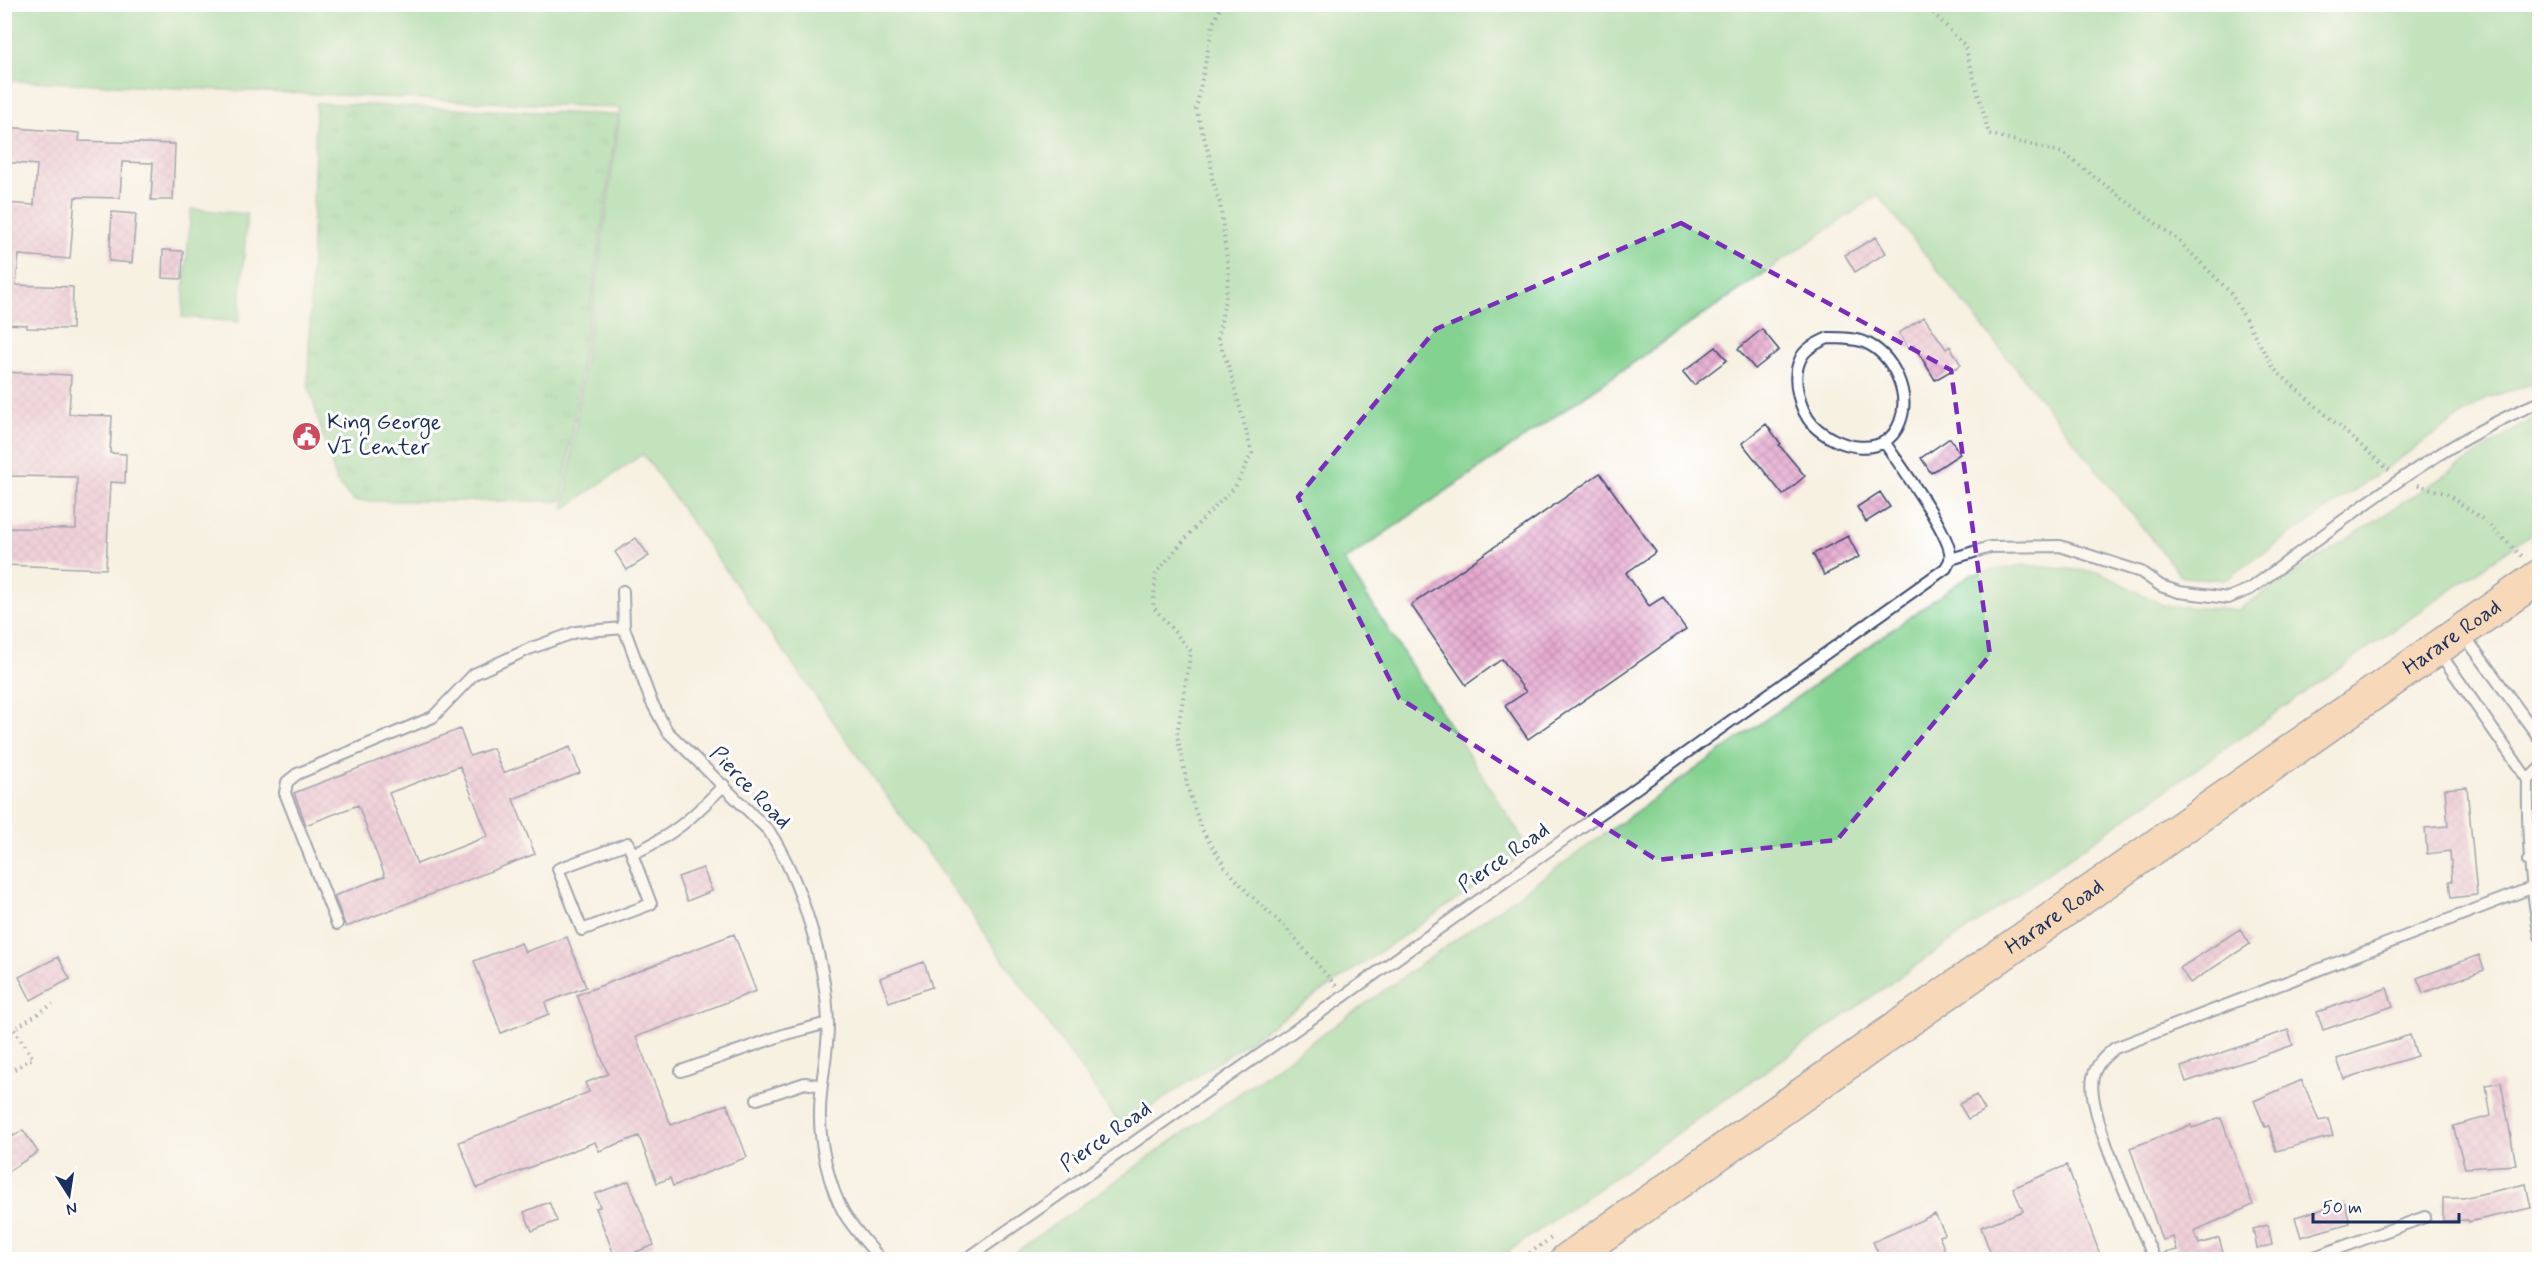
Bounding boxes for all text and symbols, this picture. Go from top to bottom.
place label: King George VI Center [327,409,441,462]
public building icon: King George VI Center [290,420,322,452]
street label: Harare Road [2397,593,2507,682]
street label: Pierce Road [703,740,797,836]
street label: Pierce Road [1453,816,1555,900]
street label: Harare Road [2000,873,2109,962]
street label: Pierce Road [1055,1095,1157,1179]
north arrow [39,1165,99,1225]
scale bar [2313,1186,2458,1224]
text: 50 m [2322,1196,2362,1220]
text: N [64,1197,79,1220]

